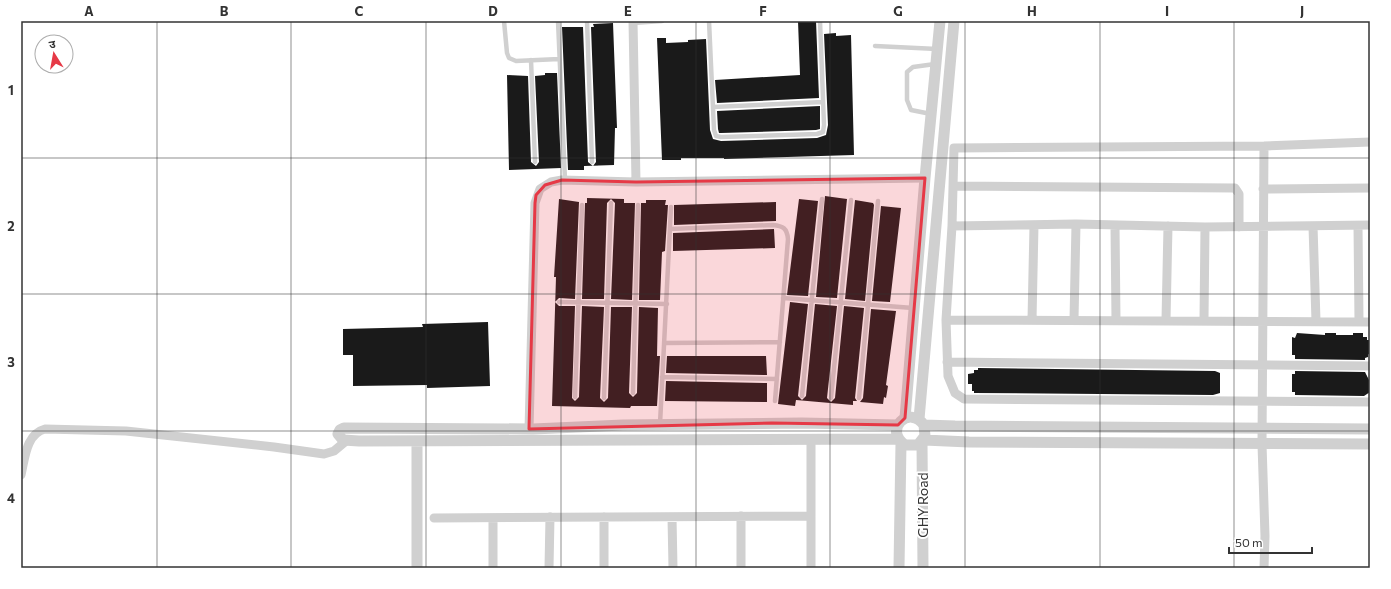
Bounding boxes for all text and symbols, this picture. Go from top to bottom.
text: A [84,3,94,19]
text: B [220,3,229,19]
text: C [355,3,364,19]
text: D [488,3,498,19]
text: E [624,3,632,19]
text: F [759,3,767,19]
text: G [893,3,903,19]
text: H [1027,3,1037,19]
text: I [1165,3,1169,19]
text: J [1300,3,1304,19]
north arrow [34,34,74,74]
text: उ [48,37,57,51]
text: 1 [8,82,14,98]
text: 2 [7,218,15,234]
text: 3 [7,354,15,370]
street label: GHY Road [914,472,931,538]
text: 4 [7,490,15,506]
scale bar [1229,529,1312,555]
text: 50 m [1235,535,1263,549]

